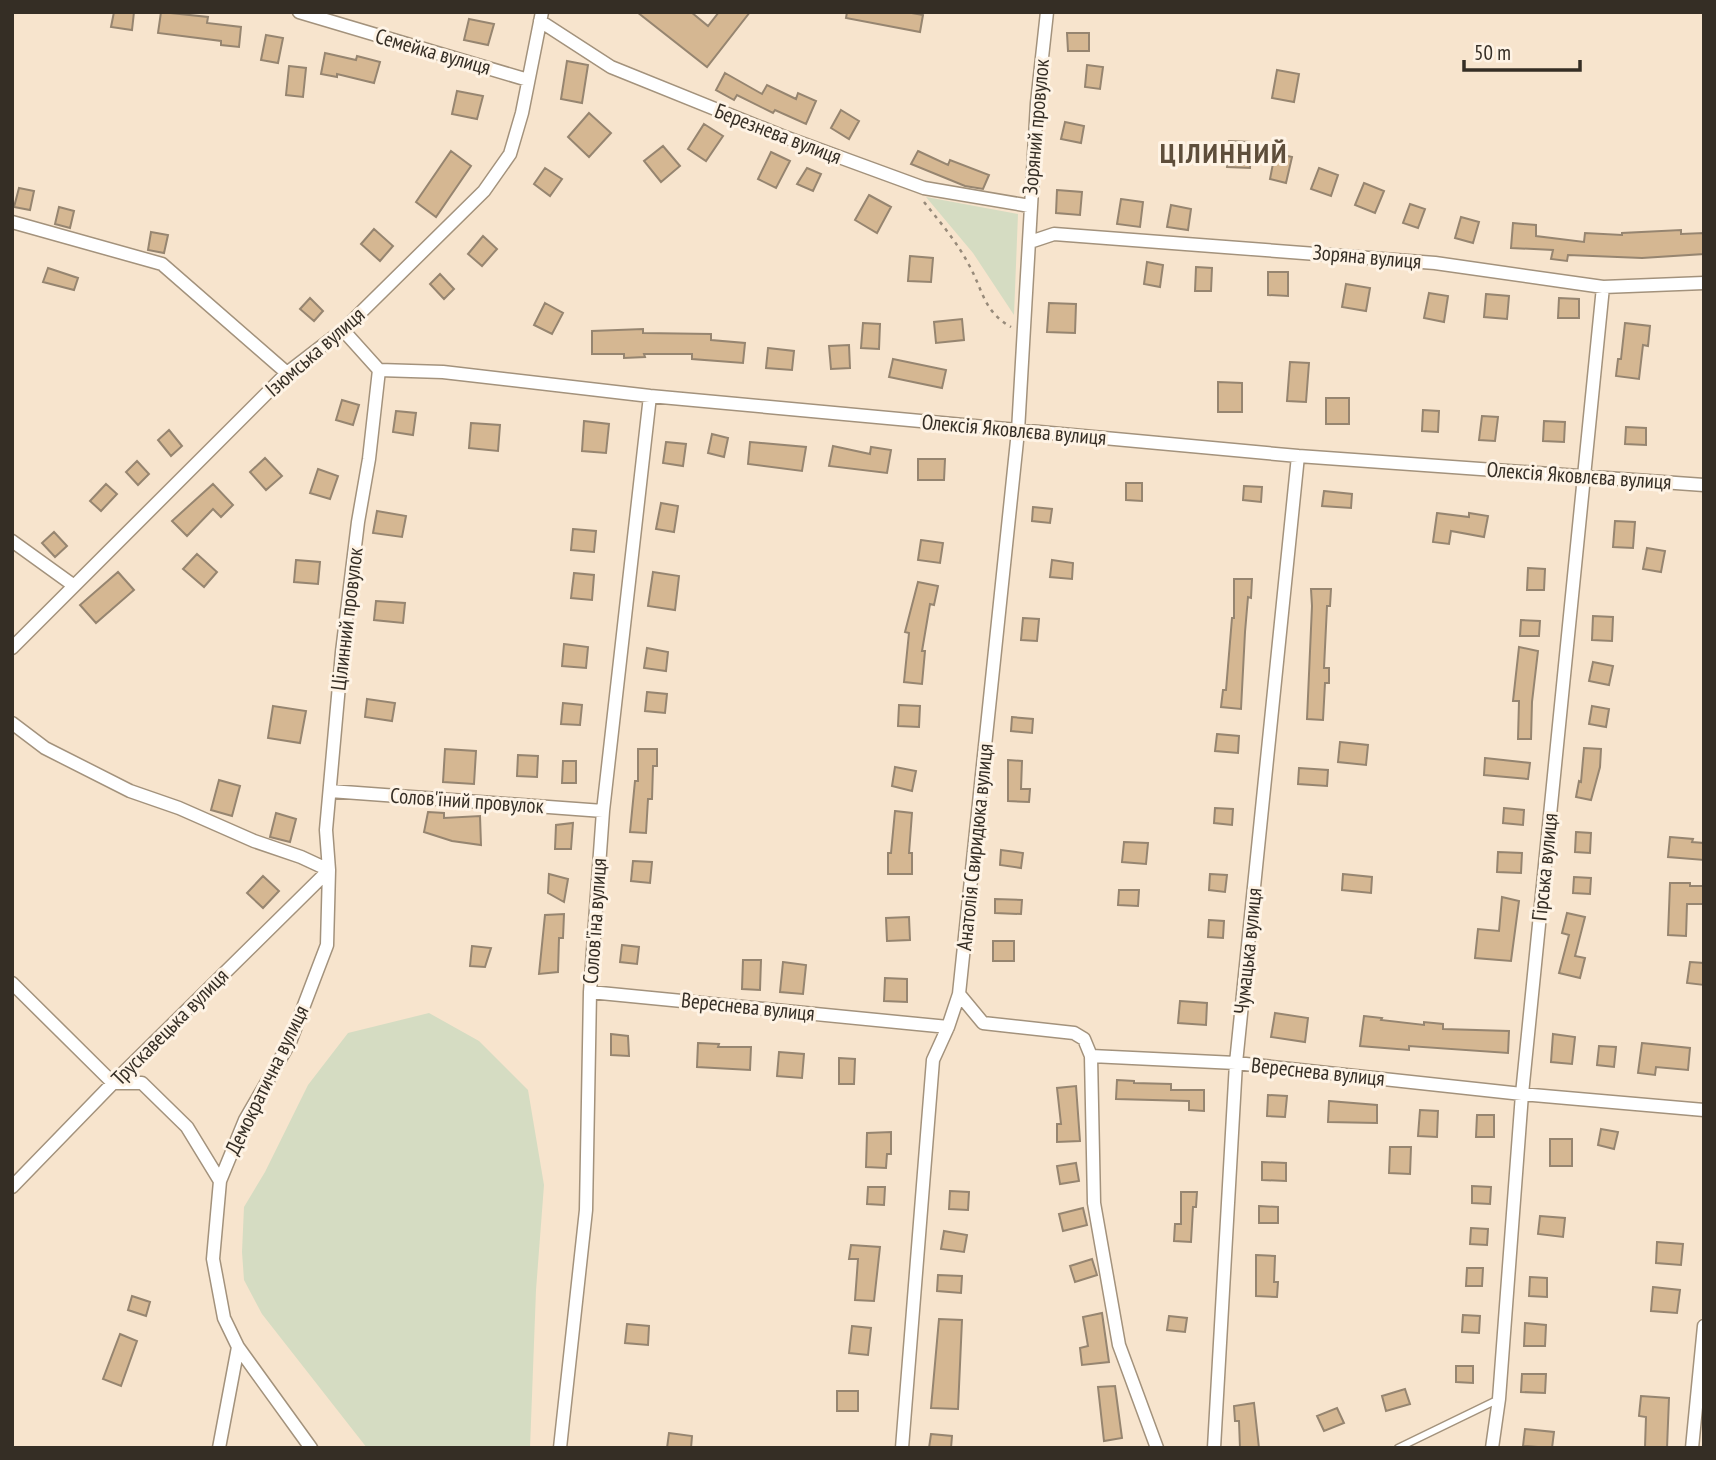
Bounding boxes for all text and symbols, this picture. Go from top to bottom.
street label: Семейка вулиця [372,22,494,81]
scale bar [1464,28,1580,72]
text: 50 m [1474,39,1511,66]
street label: Зоряний провулок [1016,58,1055,196]
street label: Березнева вулиця [711,97,845,170]
district label: ЦІЛИННИЙ [1160,134,1288,171]
street label: Зоряна вулиця [1312,238,1422,275]
street label: Ізюмська вулиця [259,301,370,402]
street label: Олексія Яковлєва вулиця [921,408,1107,451]
street label: Олексія Яковлєва вулиця [1486,456,1672,495]
street label: Цілинний провулок [324,546,369,692]
street label: Анатолія Свиридюка вулиця [950,742,999,952]
street label: Солов'їний провулок [389,782,545,819]
street label: Гірська вулиця [1525,812,1564,922]
street label: Солов'їна вулиця [577,857,612,985]
street label: Чумацька вулиця [1227,886,1268,1015]
street label: Трускавецька вулиця [105,962,234,1091]
street label: Вереснева вулиця [680,986,816,1027]
street label: Демократична вулиця [219,1001,314,1159]
street label: Вереснева вулиця [1250,1051,1386,1092]

